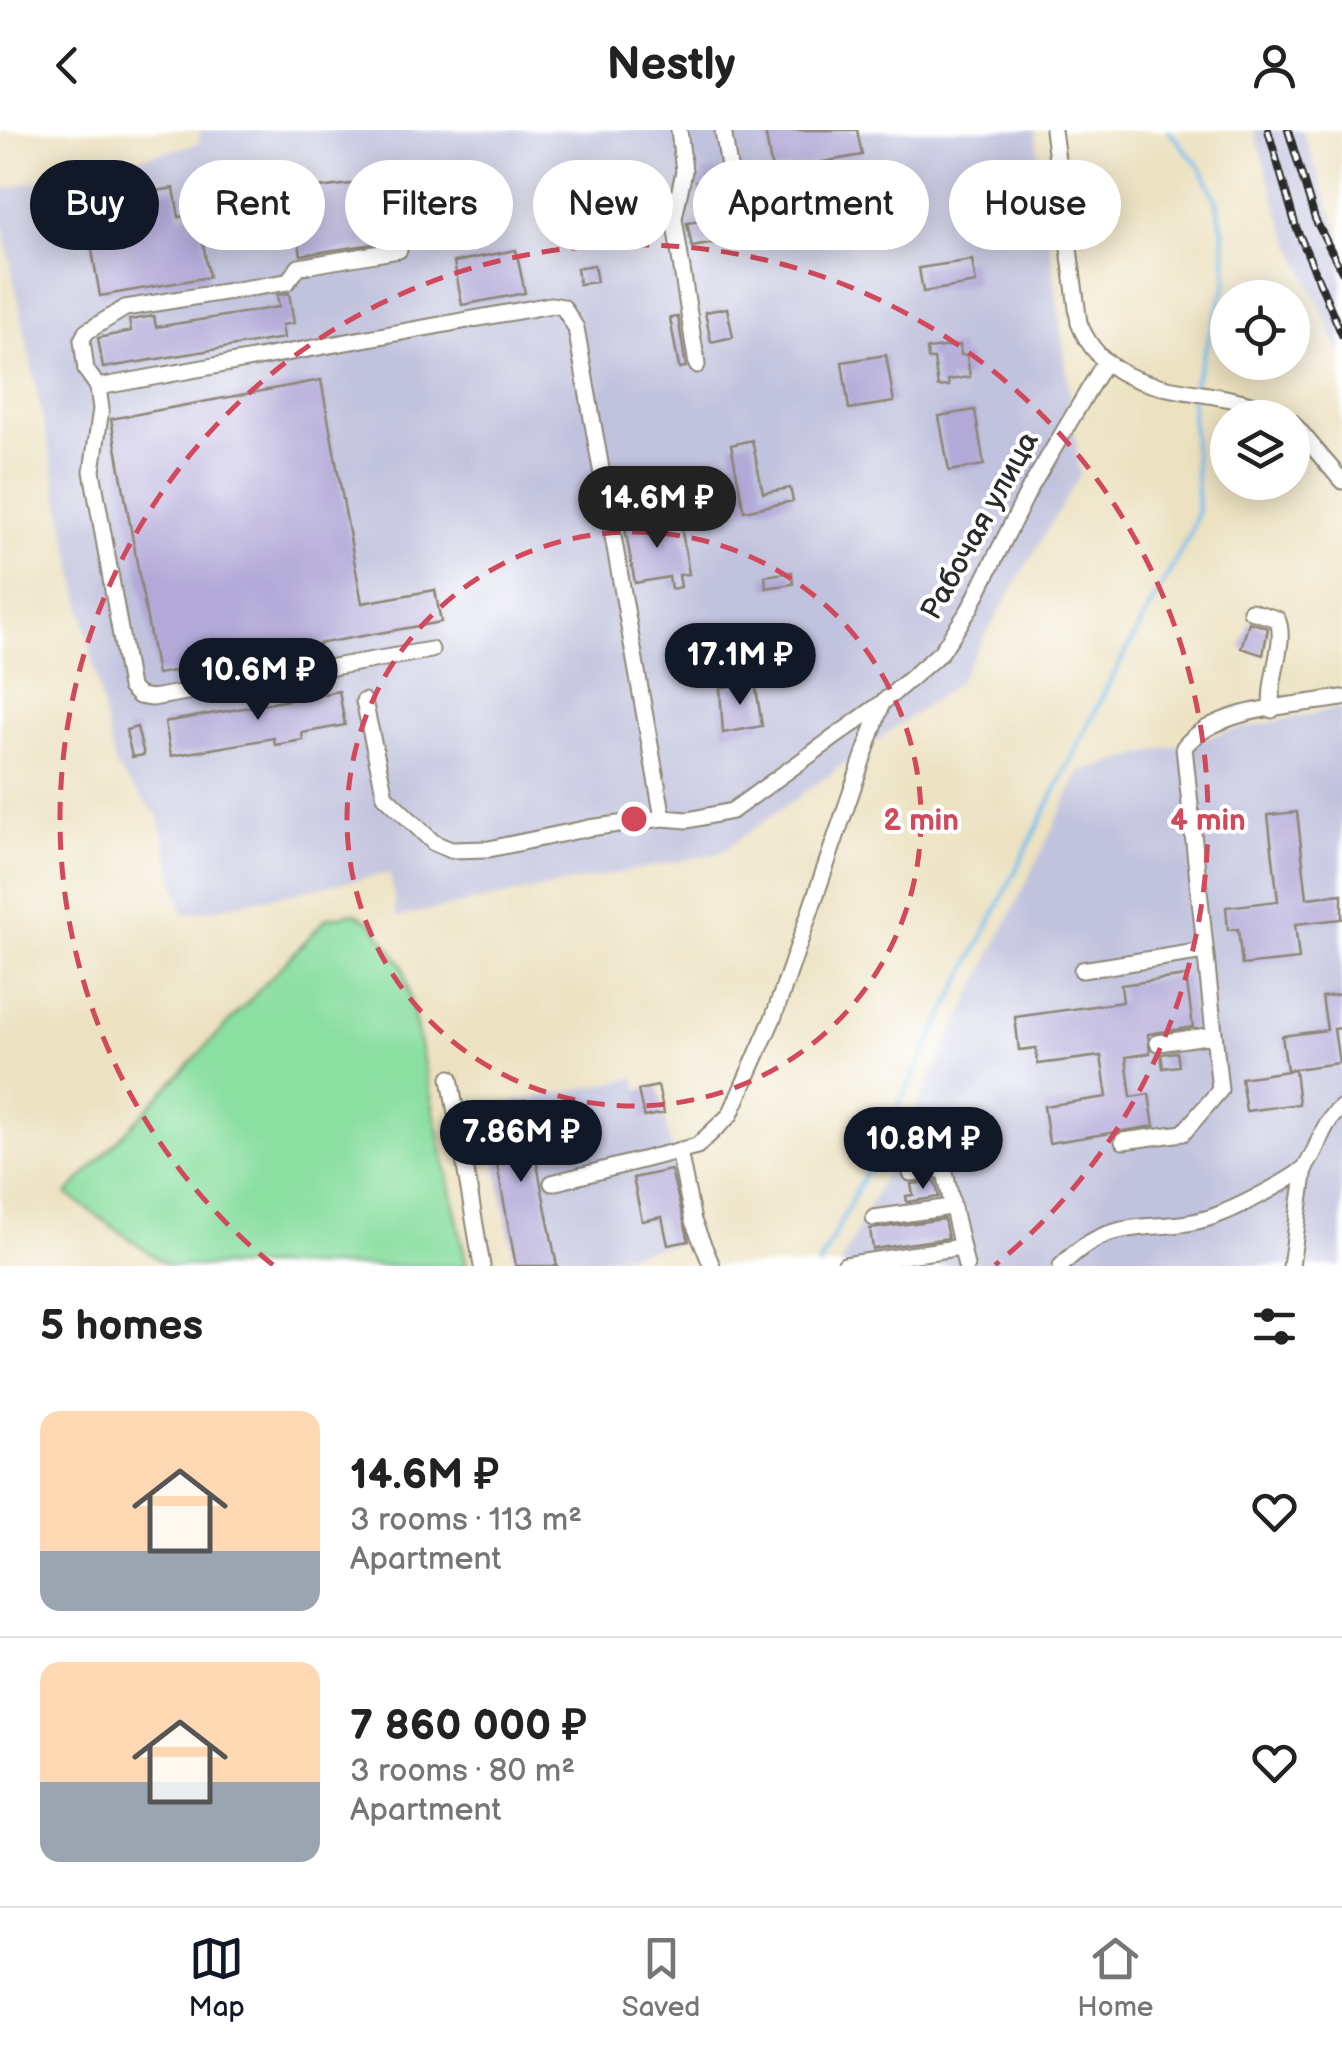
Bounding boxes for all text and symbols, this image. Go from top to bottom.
icon: back [40,38,95,93]
text: Nestly [607,38,735,93]
icon: person [1247,38,1302,93]
chip: Buy [30,160,159,250]
chip: Rent [179,160,325,250]
chip: Filters [345,160,513,250]
chip: New [533,160,673,250]
chip: Apartment [693,160,929,250]
chip: House [949,160,1121,250]
map controls [1210,280,1310,500]
button: locate [1210,280,1310,380]
button: layers [1210,400,1310,500]
street label: Рабочая улица [913,425,1047,626]
pin: 14.6M ₽ [565,466,749,551]
text: 14.6M ₽ [600,479,714,518]
pin: 17.1M ₽ [648,623,832,708]
text: 17.1M ₽ [687,636,793,675]
pin: 10.6M ₽ [166,638,350,723]
text: 10.6M ₽ [201,651,315,690]
centre of rings [616,801,652,837]
text: 2 min [883,803,959,839]
text: 4 min [1170,803,1246,839]
pin: 7.86M ₽ [429,1100,613,1185]
pin: 10.8M ₽ [831,1107,1015,1192]
text: 7.86M ₽ [462,1113,580,1152]
text: 10.8M ₽ [866,1120,980,1159]
icon: filters [1247,1299,1302,1354]
text: 5 homes [40,1301,203,1352]
text: 14.6M ₽ [350,1450,499,1501]
icon: home [120,1451,240,1571]
icon: heart [1247,1484,1302,1539]
text: 3 rooms · 113 m² [350,1501,582,1540]
text: Apartment [350,1540,501,1579]
text: 7 860 000 ₽ [350,1701,587,1752]
icon: home [120,1702,240,1822]
icon: heart [1247,1735,1302,1790]
text: 3 rooms · 80 m² [350,1752,575,1791]
text: Apartment [350,1791,501,1830]
tab: Map [189,1931,245,2024]
tab: Saved [622,1931,700,2024]
tab: Home [1077,1931,1153,2024]

